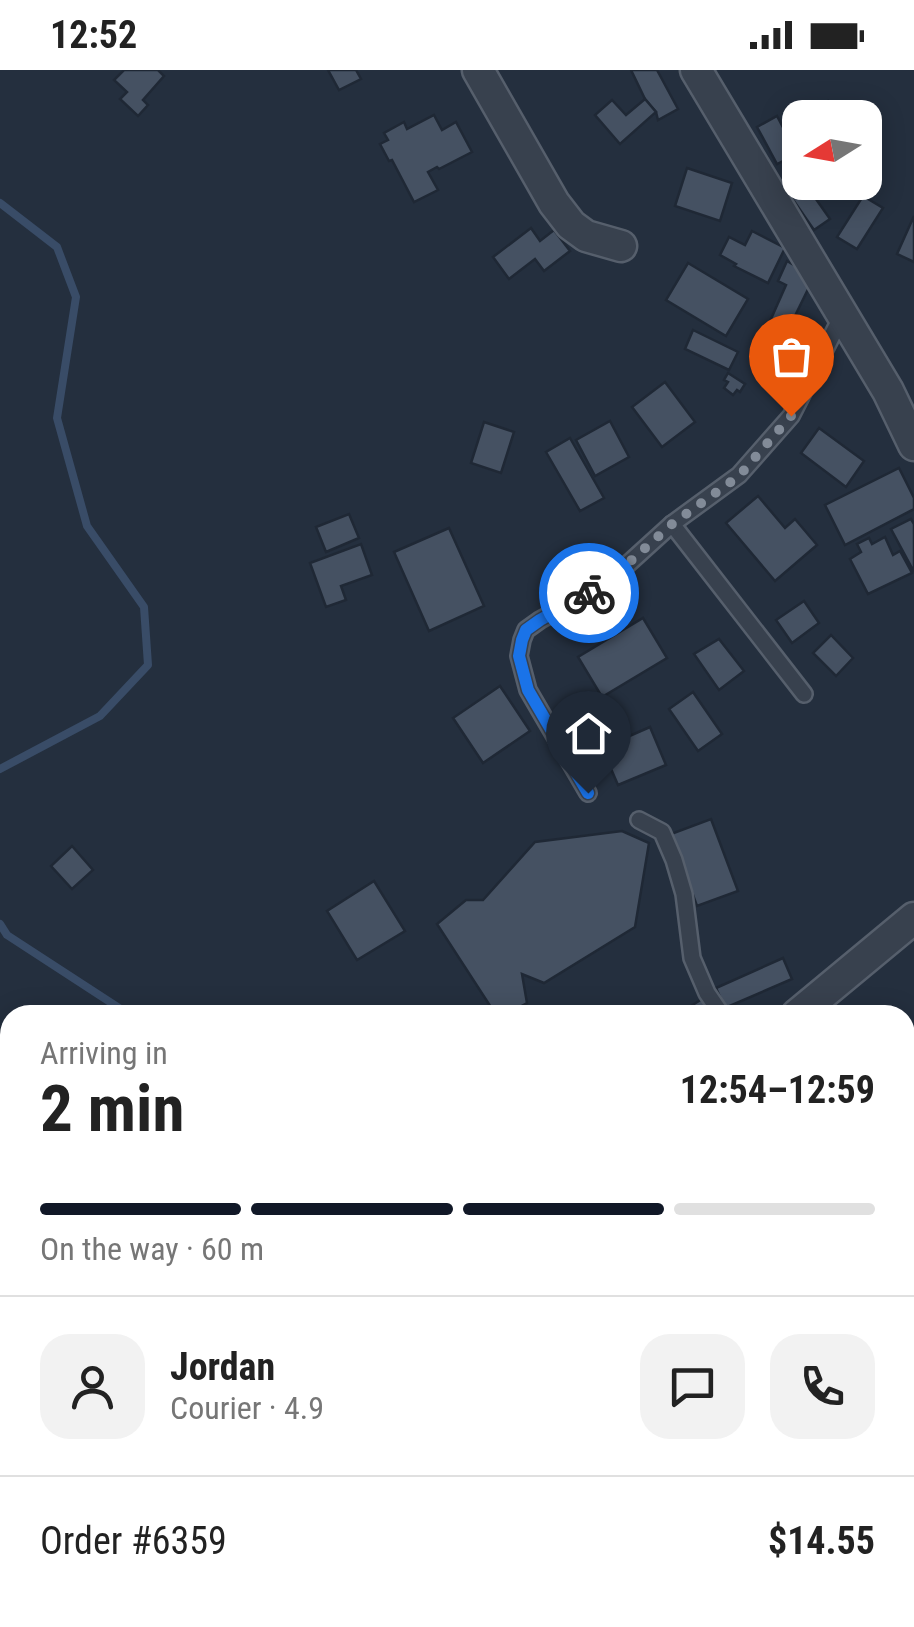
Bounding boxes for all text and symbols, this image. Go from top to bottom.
text: 12:52 [50,13,137,57]
north arrow [782,100,882,200]
map controls [782,100,882,200]
pin [749,314,834,417]
icon: bag [764,329,819,384]
courier [539,543,639,643]
icon: bike [562,566,617,621]
pin [546,691,631,794]
icon: home [561,706,616,761]
text: Arriving in [40,1034,168,1072]
text: 12:54–12:59 [680,1068,875,1112]
text: 2 min [40,1071,184,1147]
text: On the way · 60 m [40,1230,264,1268]
button: person [40,1334,145,1439]
button: chat [640,1334,745,1439]
button: phone [770,1334,875,1439]
text: Jordan [170,1345,275,1389]
text: Courier · 4.9 [170,1389,324,1427]
text: Order #6359 [40,1519,227,1563]
text: $14.55 [768,1519,875,1563]

